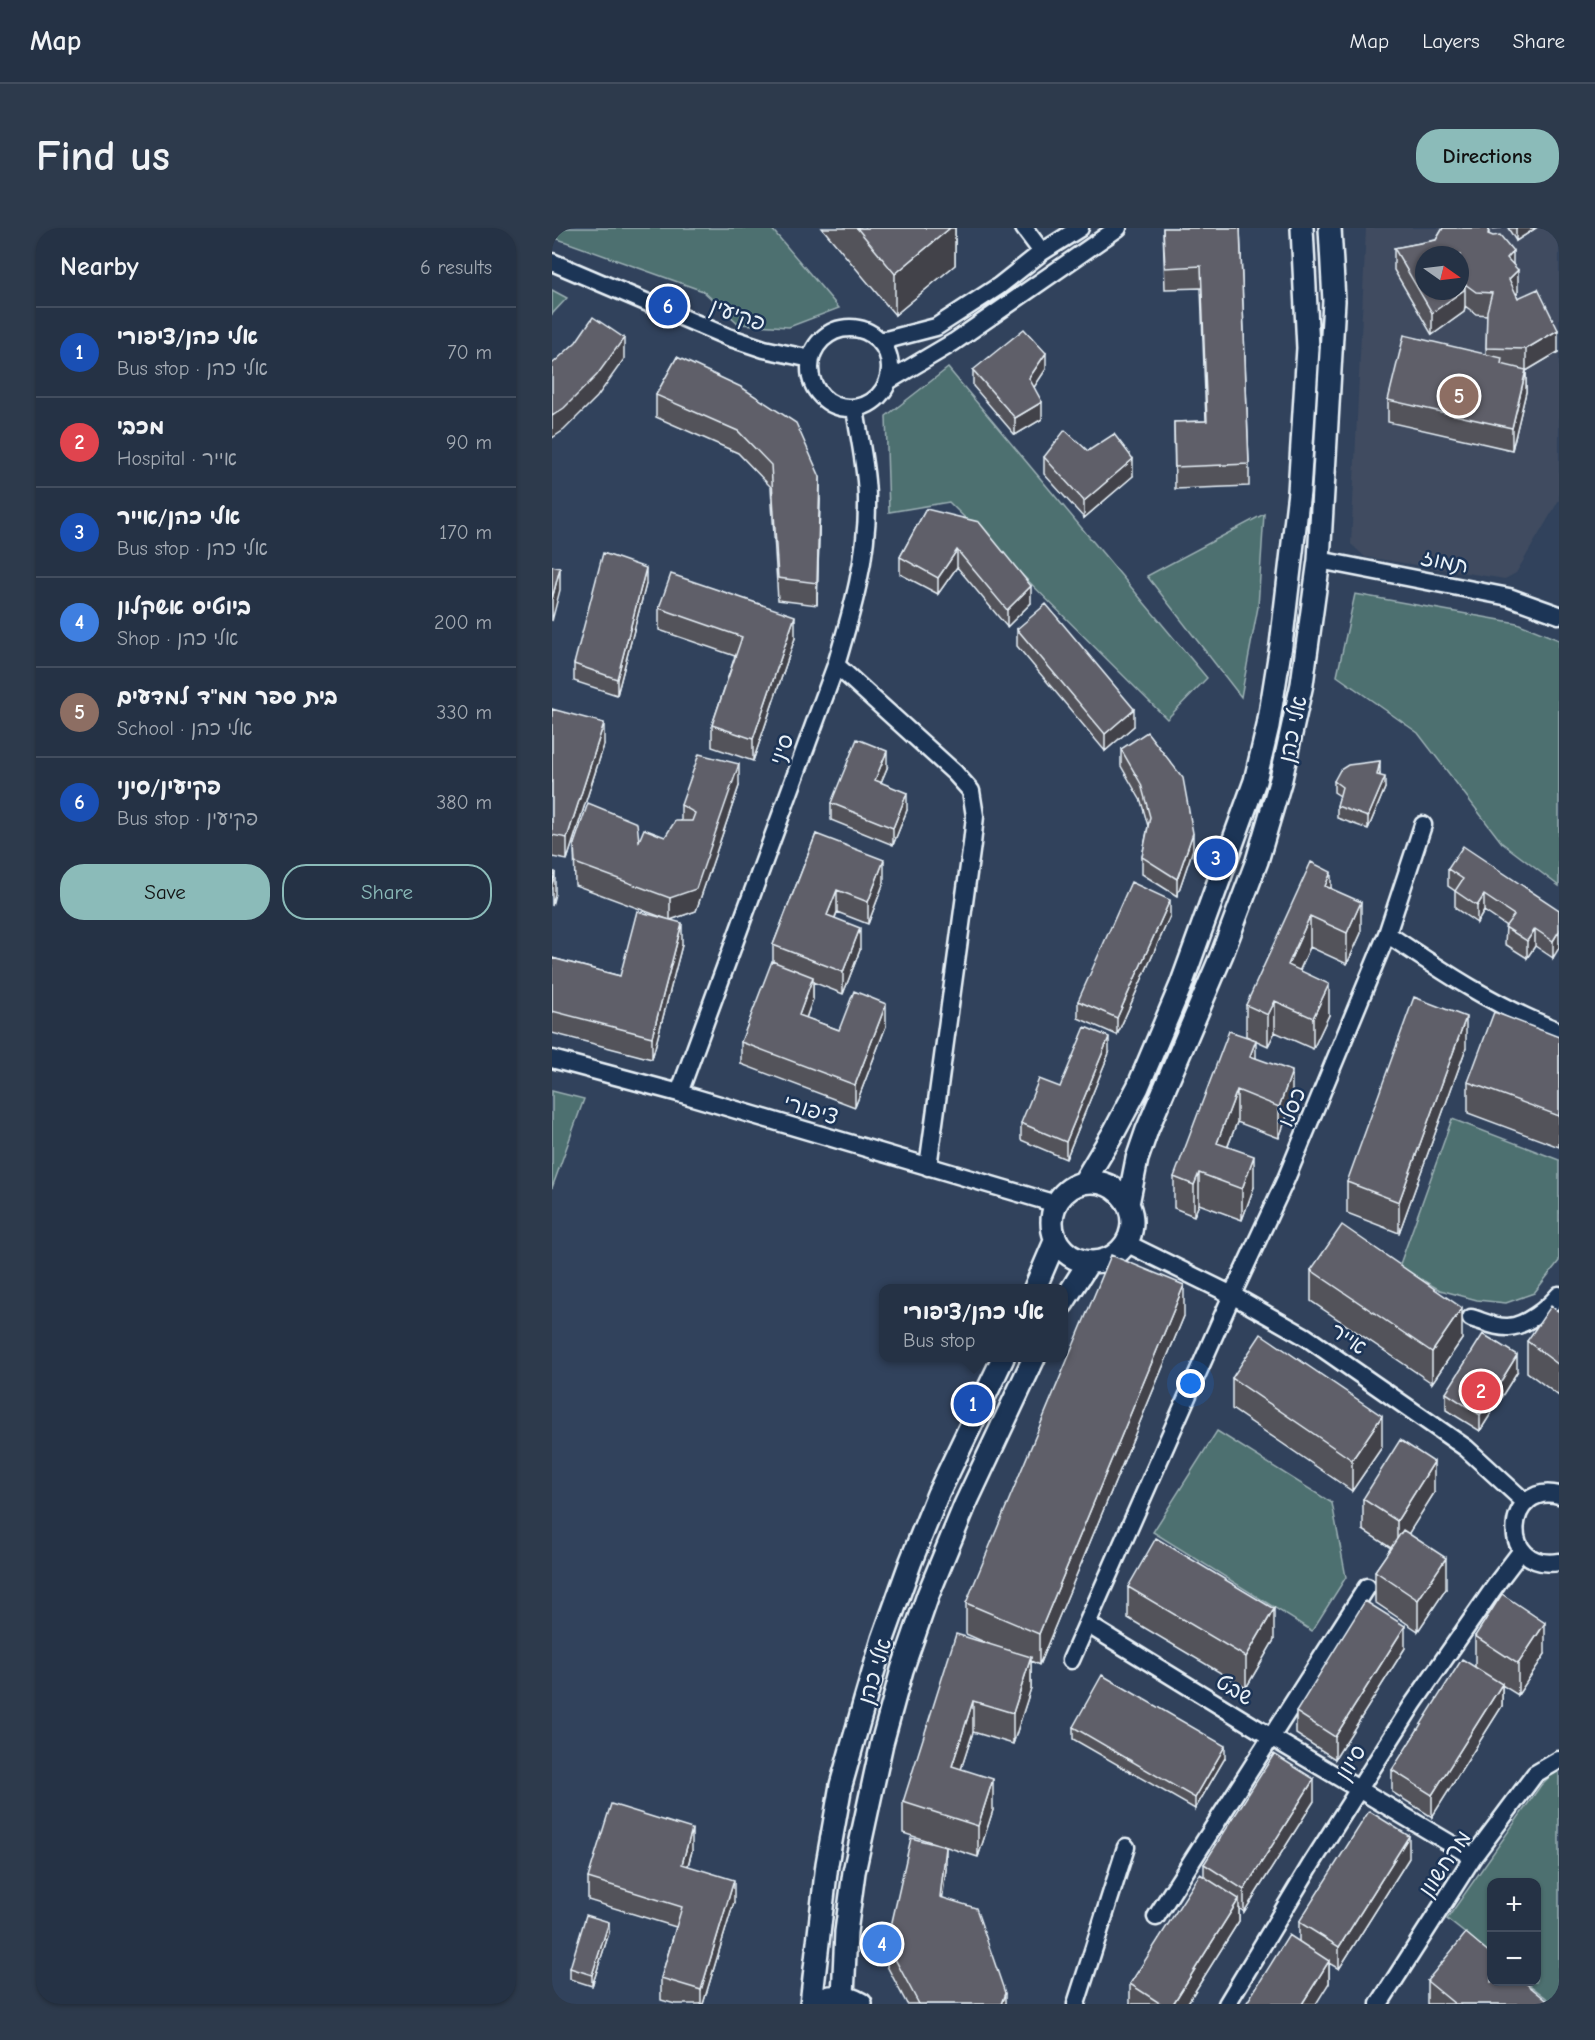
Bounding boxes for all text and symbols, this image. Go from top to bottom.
text: Map [30,25,81,57]
text: Map [1350,29,1389,53]
text: Layers [1422,29,1480,53]
text: Share [1513,29,1565,53]
button: Directions [1416,129,1559,183]
text: Find us [36,132,170,181]
north arrow [1415,246,1469,300]
text: Nearby [60,252,139,282]
text: 6 results [420,256,492,279]
pin: 6 [648,284,688,328]
street label: פקיעין [706,293,769,338]
text: אלי כהן/ציפורי [117,324,258,350]
text: 1 [76,341,83,364]
text: 70 m [447,341,492,364]
text: Bus stop · אלי כהן [117,357,268,380]
pin: 5 [1440,374,1478,418]
text: מכבי [117,414,164,440]
text: 2 [75,431,84,454]
text: 90 m [446,431,492,454]
text: Hospital · אייר [117,447,237,470]
text: אלי כהן/אייר [117,504,240,530]
text: 3 [75,521,84,544]
text: 170 m [439,521,492,544]
text: Bus stop · אלי כהן [117,537,268,560]
street label: תמוז [1419,544,1471,580]
text: ביוטיס אשקלון [117,594,251,620]
text: 4 [75,611,84,634]
text: 200 m [434,611,492,634]
text: Shop · אלי כהן [117,627,238,650]
text: בית ספר ממ"ד למדעים [117,684,338,710]
street label: אלי כהן [1273,693,1313,765]
text: 5 [74,701,85,724]
text: 330 m [436,701,492,724]
text: School · אלי כהן [117,717,252,740]
street label: סיני [764,730,799,768]
text: פקיעין/סיני [117,774,221,800]
text: 6 [74,791,85,814]
text: 380 m [436,791,492,814]
text: Bus stop · פקיעין [117,807,258,830]
pin: 3 [1196,836,1236,880]
button: Save [60,864,270,920]
button: Share [282,864,492,920]
street label: כסלו [1272,1084,1311,1131]
street label: ציפורי [780,1089,841,1131]
popup [879,1284,1068,1362]
text: אלי כהן/ציפורי [903,1299,1044,1325]
street label: אייר [1325,1317,1372,1360]
text: Bus stop [903,1329,975,1352]
pin: 2 [1462,1368,1500,1414]
your location [1176,1369,1205,1398]
pin: 1 [954,1382,992,1426]
street label: אלי כהן [853,1635,897,1707]
street label: שבט [1211,1669,1258,1711]
street label: סיוון [1330,1740,1372,1785]
street label: מרחשוון [1413,1825,1477,1902]
map controls [1487,1878,1541,1986]
button: + [1487,1878,1541,1932]
pin: 4 [862,1922,902,1966]
button: − [1487,1932,1541,1986]

